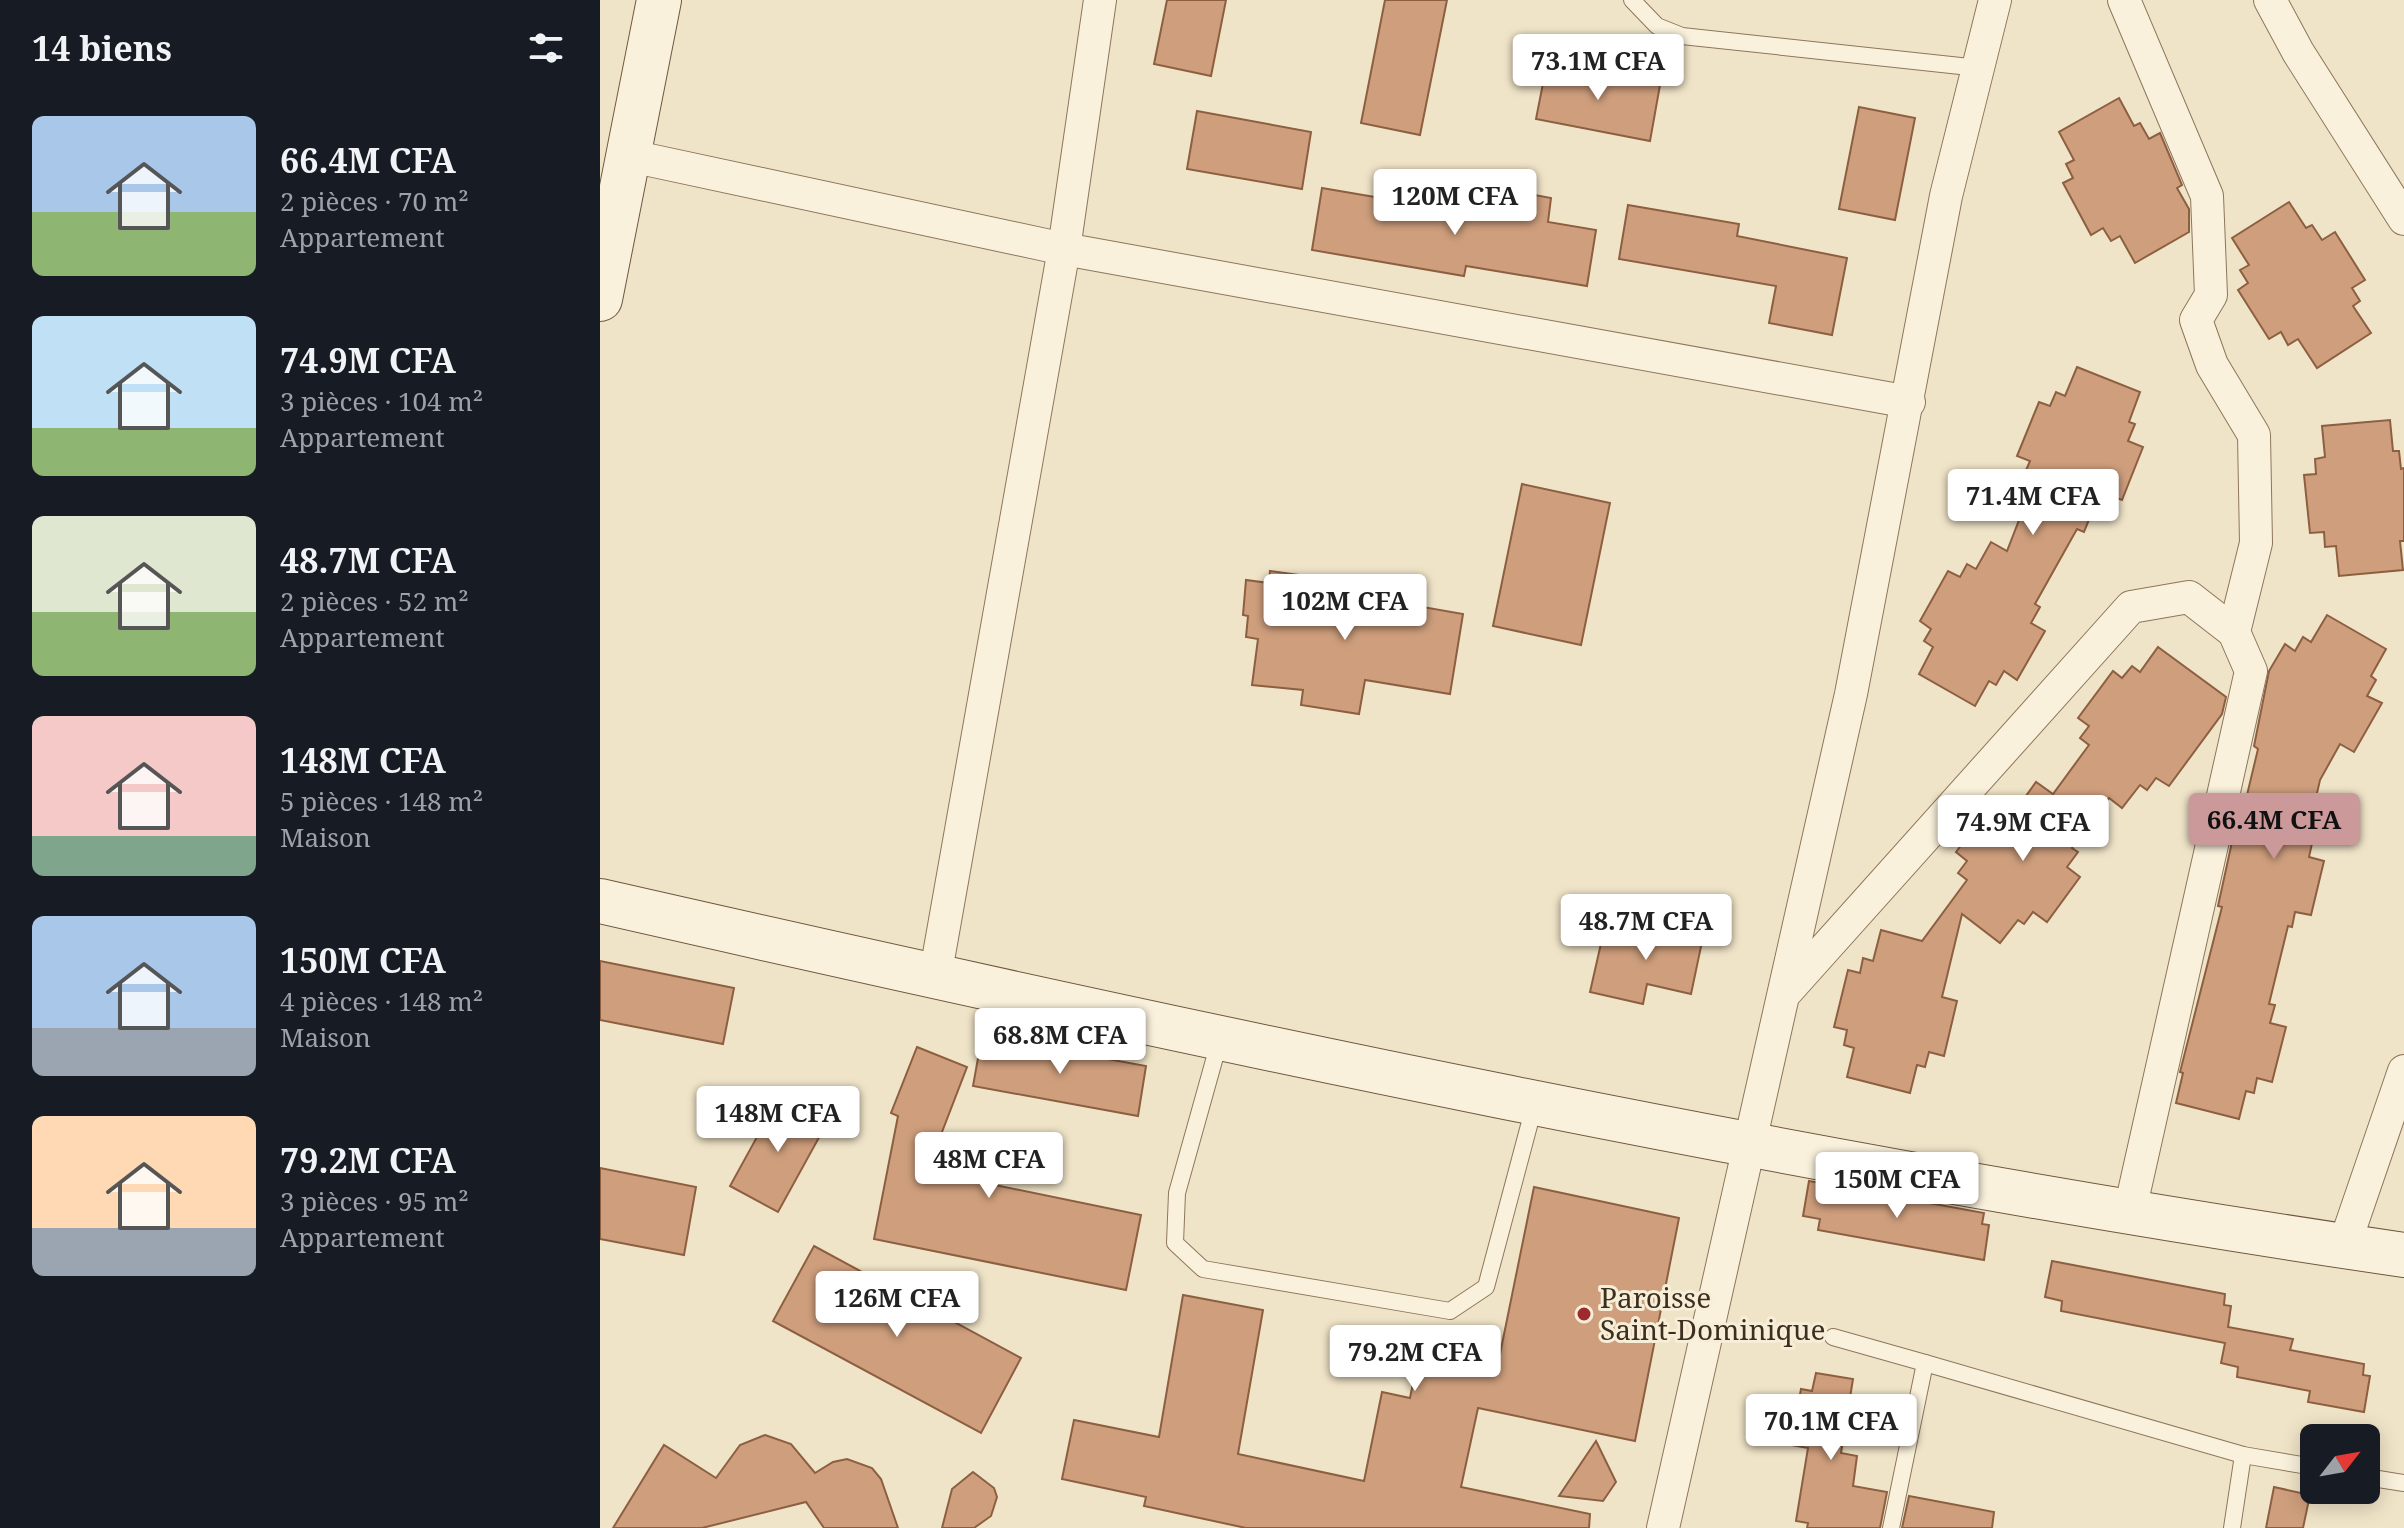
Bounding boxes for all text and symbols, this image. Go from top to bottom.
text: 14 biens [32,25,172,71]
icon: filters [524,26,568,70]
pin: 73.1M CFA [1506,34,1690,102]
text: 73.1M CFA [1531,42,1665,78]
text: 66.4M CFA [280,137,456,183]
icon: home [96,148,192,244]
pin: 120M CFA [1372,169,1538,237]
text: 120M CFA [1392,177,1518,213]
text: 2 pièces · 70 m² [280,183,469,219]
text: Appartement [280,219,445,255]
text: 74.9M CFA [280,337,456,383]
icon: home [96,348,192,444]
text: 3 pièces · 104 m² [280,383,483,419]
text: Appartement [280,419,445,455]
pin: 71.4M CFA [1941,469,2125,537]
text: 71.4M CFA [1966,477,2100,513]
text: 48.7M CFA [280,537,456,583]
icon: home [96,548,192,644]
pin: 102M CFA [1262,574,1428,642]
text: 102M CFA [1282,582,1408,618]
text: 2 pièces · 52 m² [280,583,469,619]
text: Appartement [280,619,445,655]
text: 148M CFA [280,737,446,783]
icon: home [96,748,192,844]
text: 5 pièces · 148 m² [280,783,483,819]
pin: 66.4M CFA [2182,793,2366,861]
pin: 74.9M CFA [1931,795,2115,863]
text: 66.4M CFA [2207,801,2341,837]
text: 74.9M CFA [1956,803,2090,839]
text: Maison [280,819,371,855]
pin: 48.7M CFA [1554,894,1738,962]
text: 48.7M CFA [1579,902,1713,938]
text: 150M CFA [280,937,446,983]
icon: home [96,948,192,1044]
text: 4 pièces · 148 m² [280,983,483,1019]
pin: 68.8M CFA [968,1008,1152,1076]
text: 68.8M CFA [993,1016,1127,1052]
text: Maison [280,1019,371,1055]
pin: 148M CFA [695,1086,861,1154]
text: 148M CFA [715,1094,841,1130]
pin: 48M CFA [915,1132,1063,1200]
text: 79.2M CFA [280,1137,456,1183]
text: 48M CFA [933,1140,1045,1176]
icon: home [96,1148,192,1244]
pin: 150M CFA [1814,1152,1980,1220]
text: 150M CFA [1834,1160,1960,1196]
text: 3 pièces · 95 m² [280,1183,469,1219]
text: Appartement [280,1219,445,1255]
pin: 126M CFA [814,1271,980,1339]
place label: Paroisse Saint-Dominique [1600,1278,1825,1348]
text: 126M CFA [834,1279,960,1315]
marker: Paroisse Saint-Dominique [1575,1305,1593,1323]
pin: 79.2M CFA [1323,1325,1507,1393]
text: 79.2M CFA [1348,1333,1482,1369]
pin: 70.1M CFA [1739,1394,1923,1462]
text: 70.1M CFA [1764,1402,1898,1438]
north arrow [2300,1424,2380,1504]
map controls [2300,1424,2380,1504]

